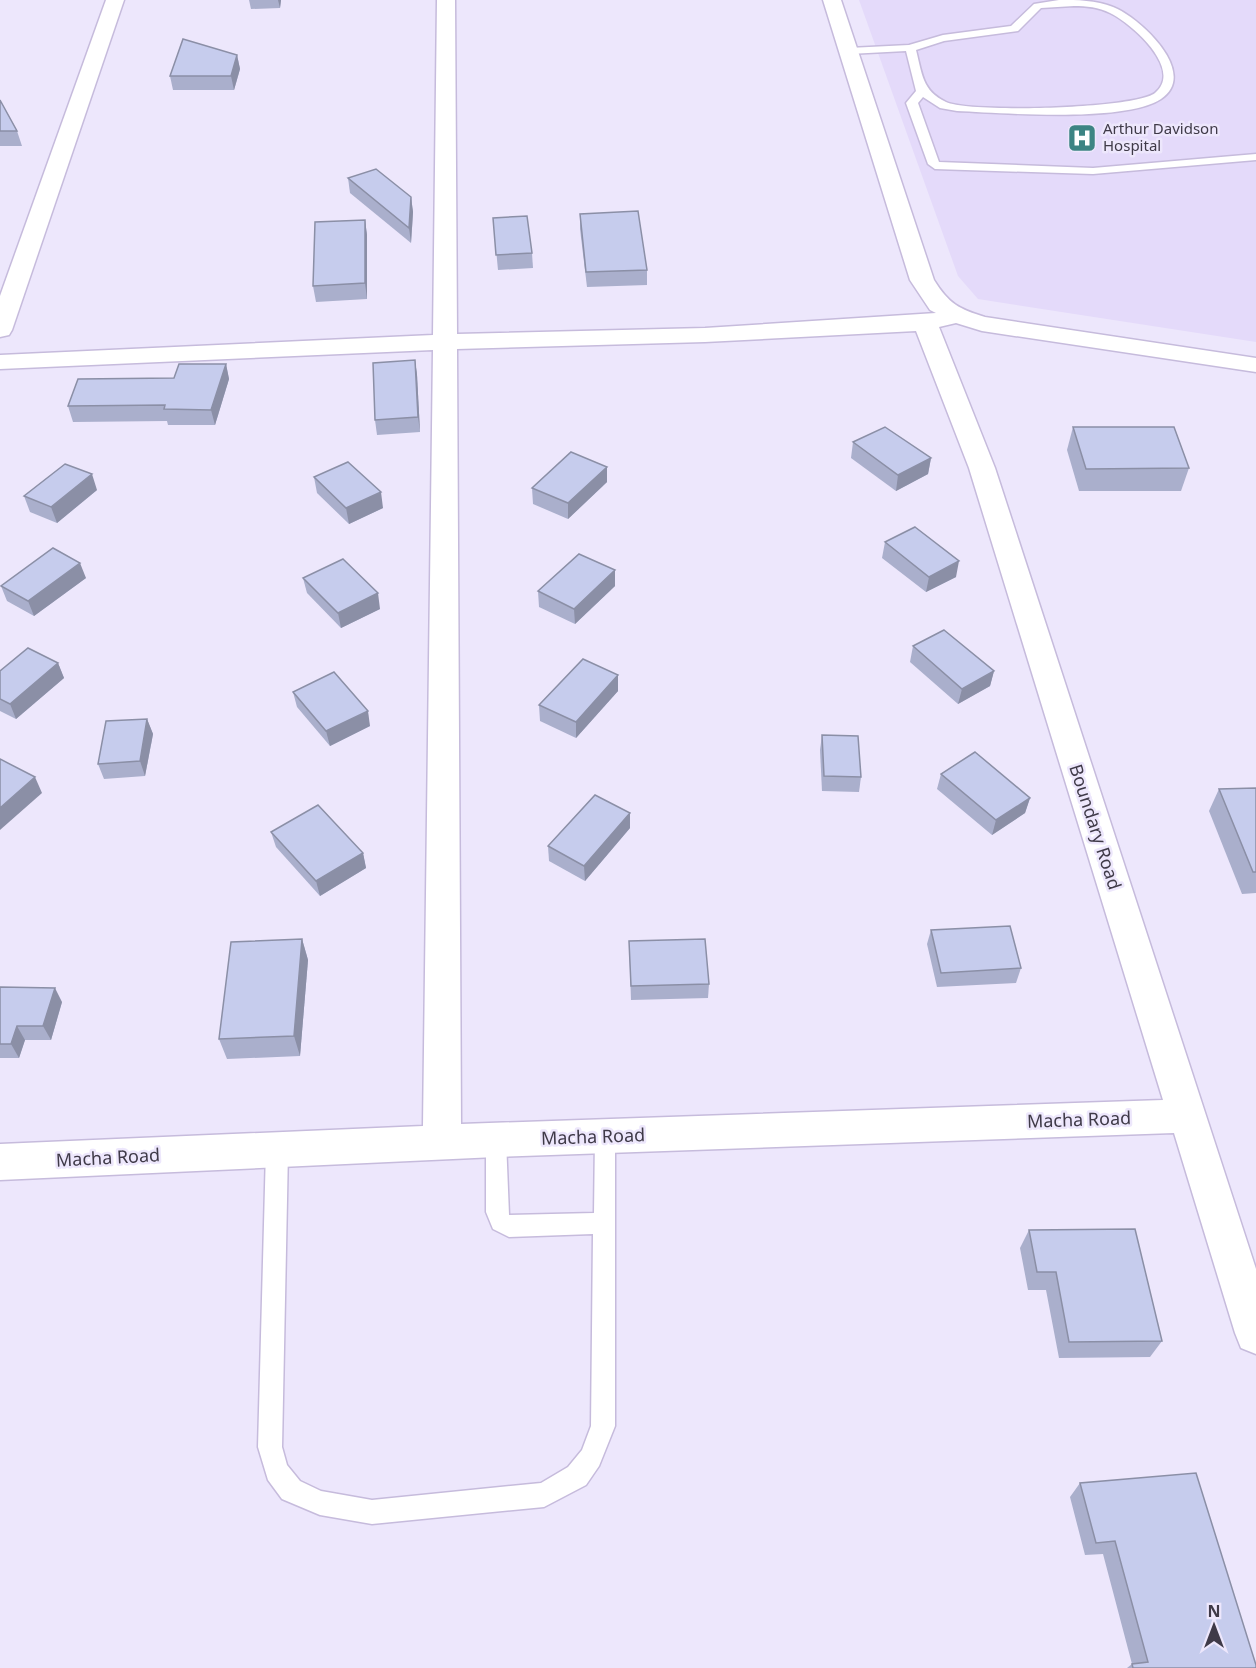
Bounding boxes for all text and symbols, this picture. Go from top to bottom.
place label: Arthur Davidson Hospital [1103,118,1218,155]
hospital icon: Arthur Davidson Hospital [1066,122,1098,154]
street label: Boundary Road [1064,761,1128,892]
street label: Macha Road [1026,1105,1131,1133]
street label: Macha Road [540,1122,645,1150]
street label: Macha Road [55,1142,161,1172]
north arrow [1184,1596,1244,1656]
text: N [1207,1600,1221,1622]

